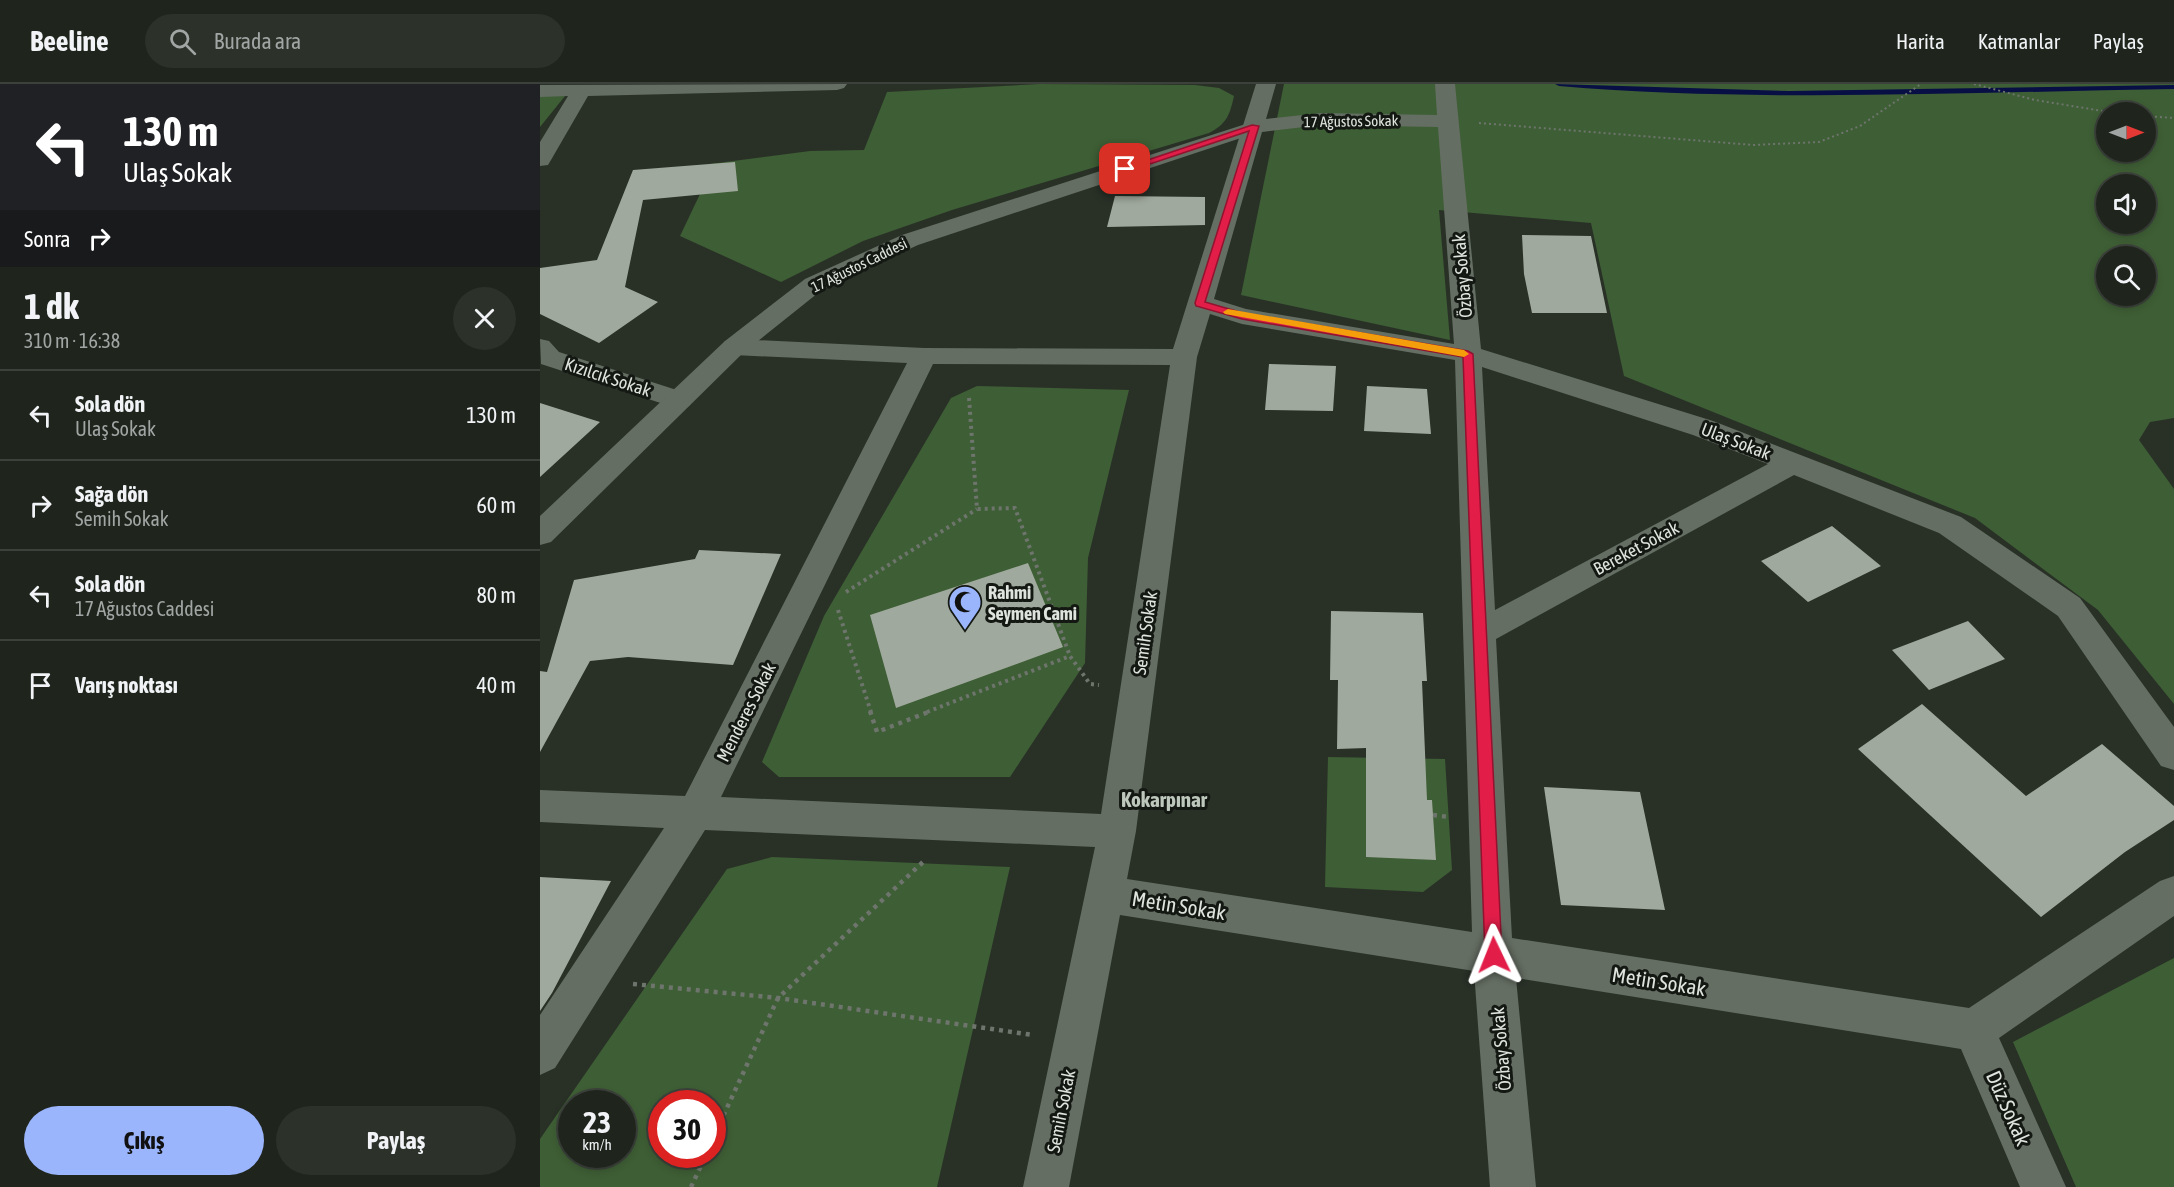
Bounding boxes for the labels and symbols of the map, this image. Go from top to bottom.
north arrow [2096,102,2156,162]
street label: 17 Ağustos Sokak [1304,112,1399,130]
pin [1099,143,1150,194]
street label: Özbay Sokak [1448,233,1476,319]
street label: 17 Ağustos Caddesi [808,234,910,296]
street label: Kızılcık Sokak [562,353,654,401]
street label: Ulaş Sokak [1698,418,1774,464]
street label: Bereket Sokak [1590,517,1682,579]
place label: Rahmi Seymen Cami [988,582,1077,624]
mosque icon: Rahmi Seymen Cami [947,584,983,631]
street label: Semih Sokak [1129,590,1161,676]
street label: Menderes Sokak [712,659,780,765]
district label: Kokarpınar [1121,787,1208,811]
street label: Metin Sokak [1130,886,1228,924]
position arrow [1462,923,1526,987]
street label: Metin Sokak [1610,962,1708,1000]
street label: Özbay Sokak [1487,1006,1515,1092]
street label: Düz Sokak [1982,1067,2036,1149]
street label: Semih Sokak [1043,1068,1079,1154]
speed limit sign: 30 [648,1090,726,1168]

